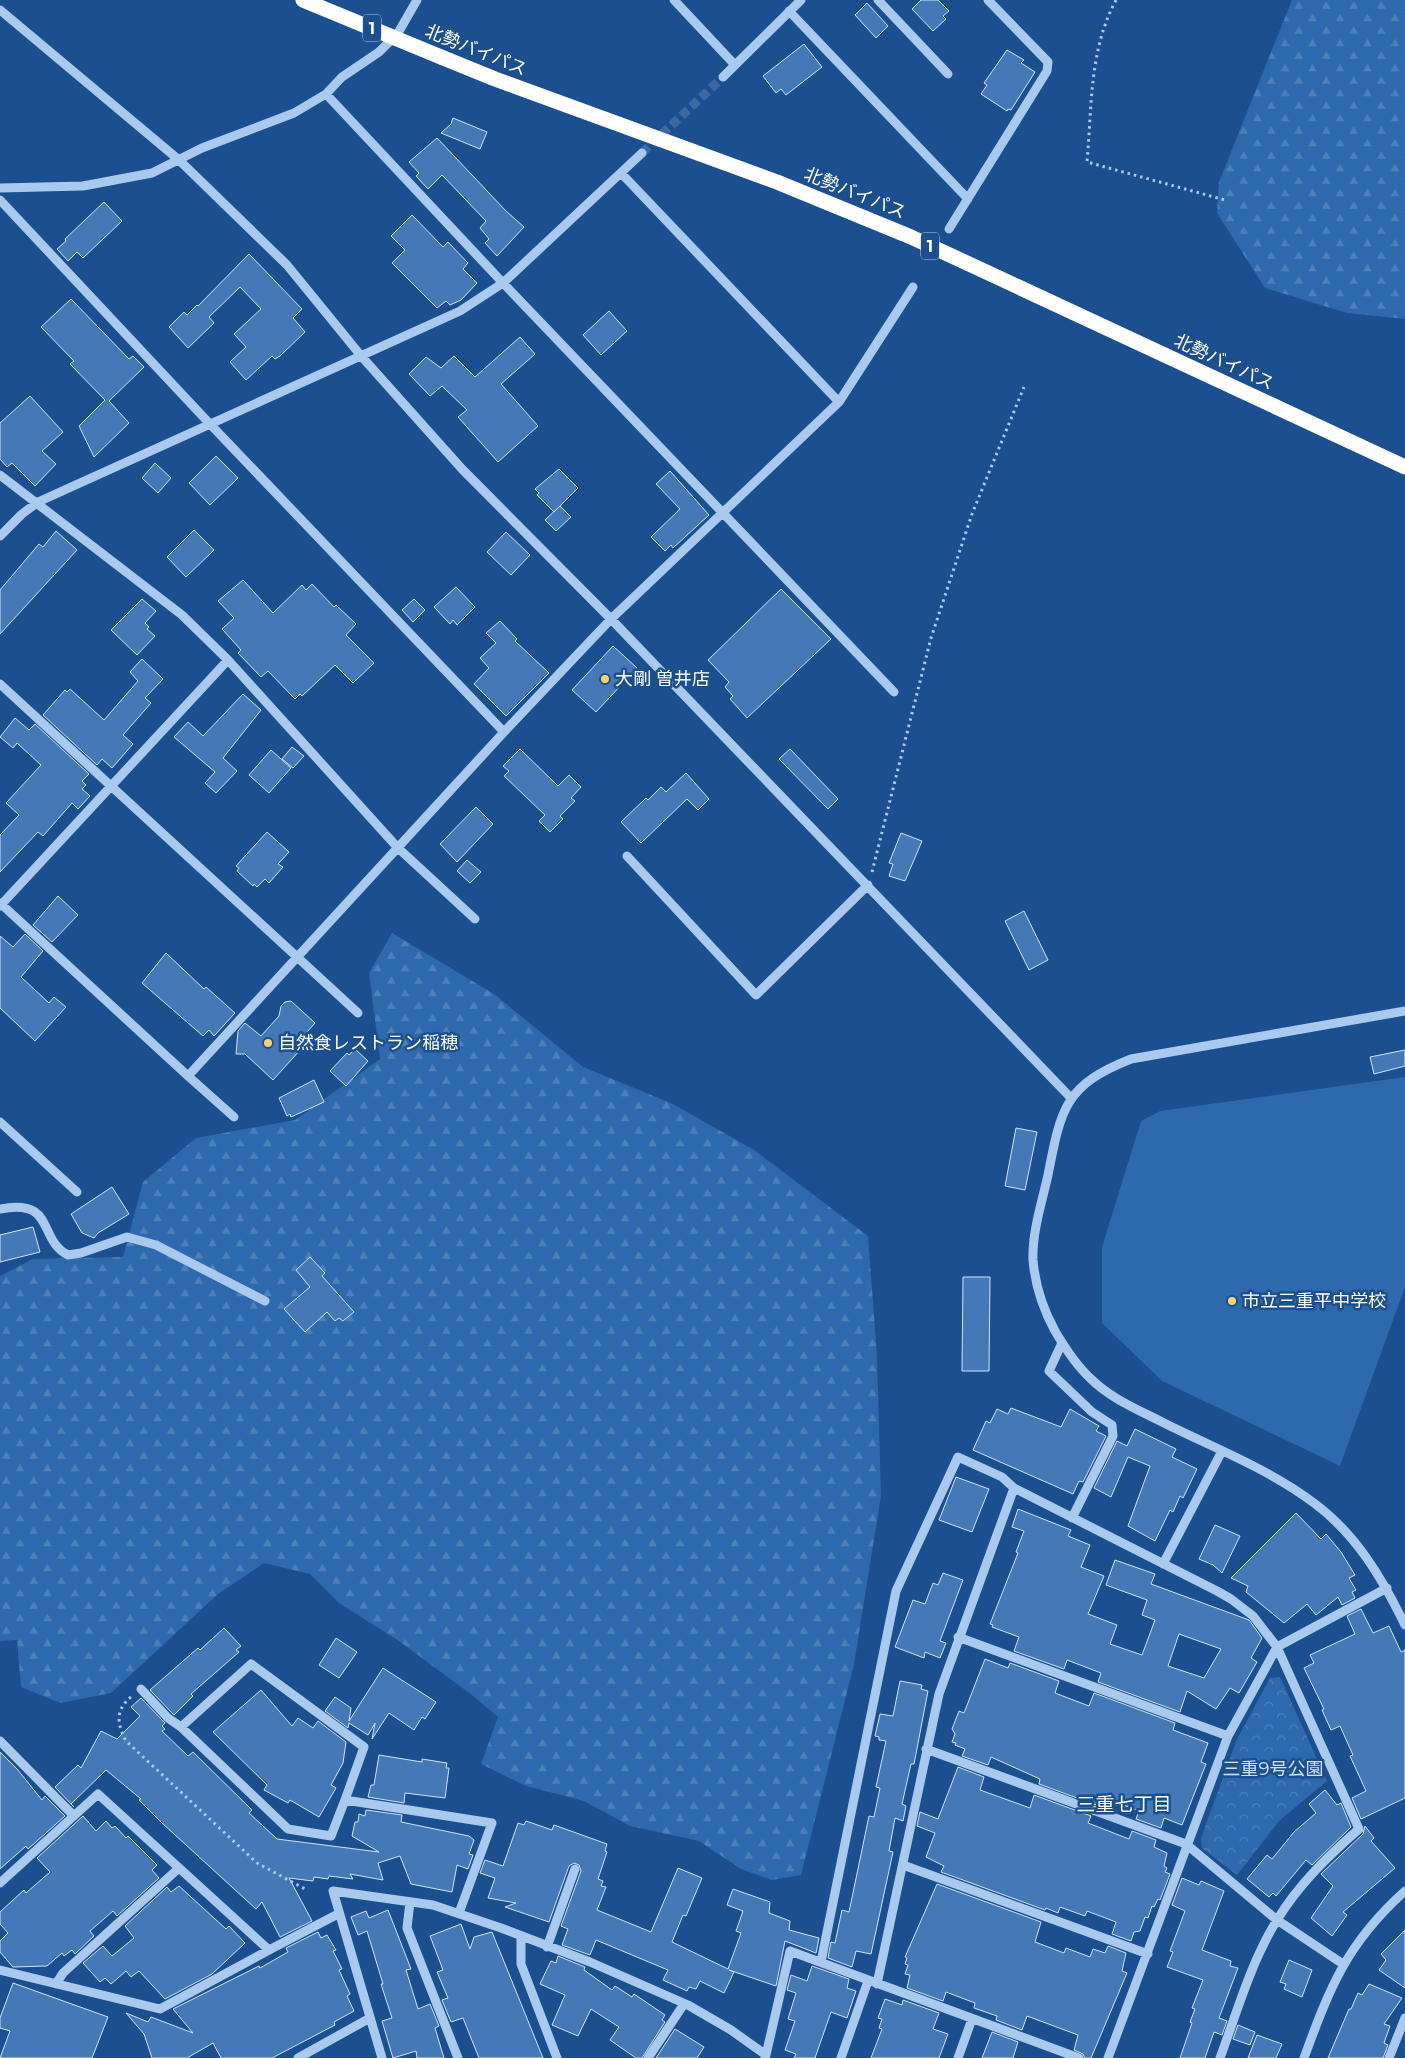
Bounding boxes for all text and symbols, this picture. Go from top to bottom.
road number: 1 [363,14,381,42]
street label: 北勢バイパス [422,20,530,80]
street label: 北勢バイパス [801,163,909,223]
road number: 1 [921,232,939,260]
street label: 北勢バイパス [1171,329,1277,395]
place label: 大剛 曽井店 [615,668,710,690]
marker: 大剛 曽井店 [599,673,611,685]
place label: 自然食レストラン稲穂 [278,1032,458,1054]
marker: 自然食レストラン稲穂 [262,1037,274,1049]
place label: 市立三重平中学校 [1242,1290,1386,1312]
marker: 市立三重平中学校 [1226,1295,1238,1307]
park label: 三重9号公園 [1223,1758,1323,1780]
district label: 三重七丁目 [1076,1793,1172,1816]

